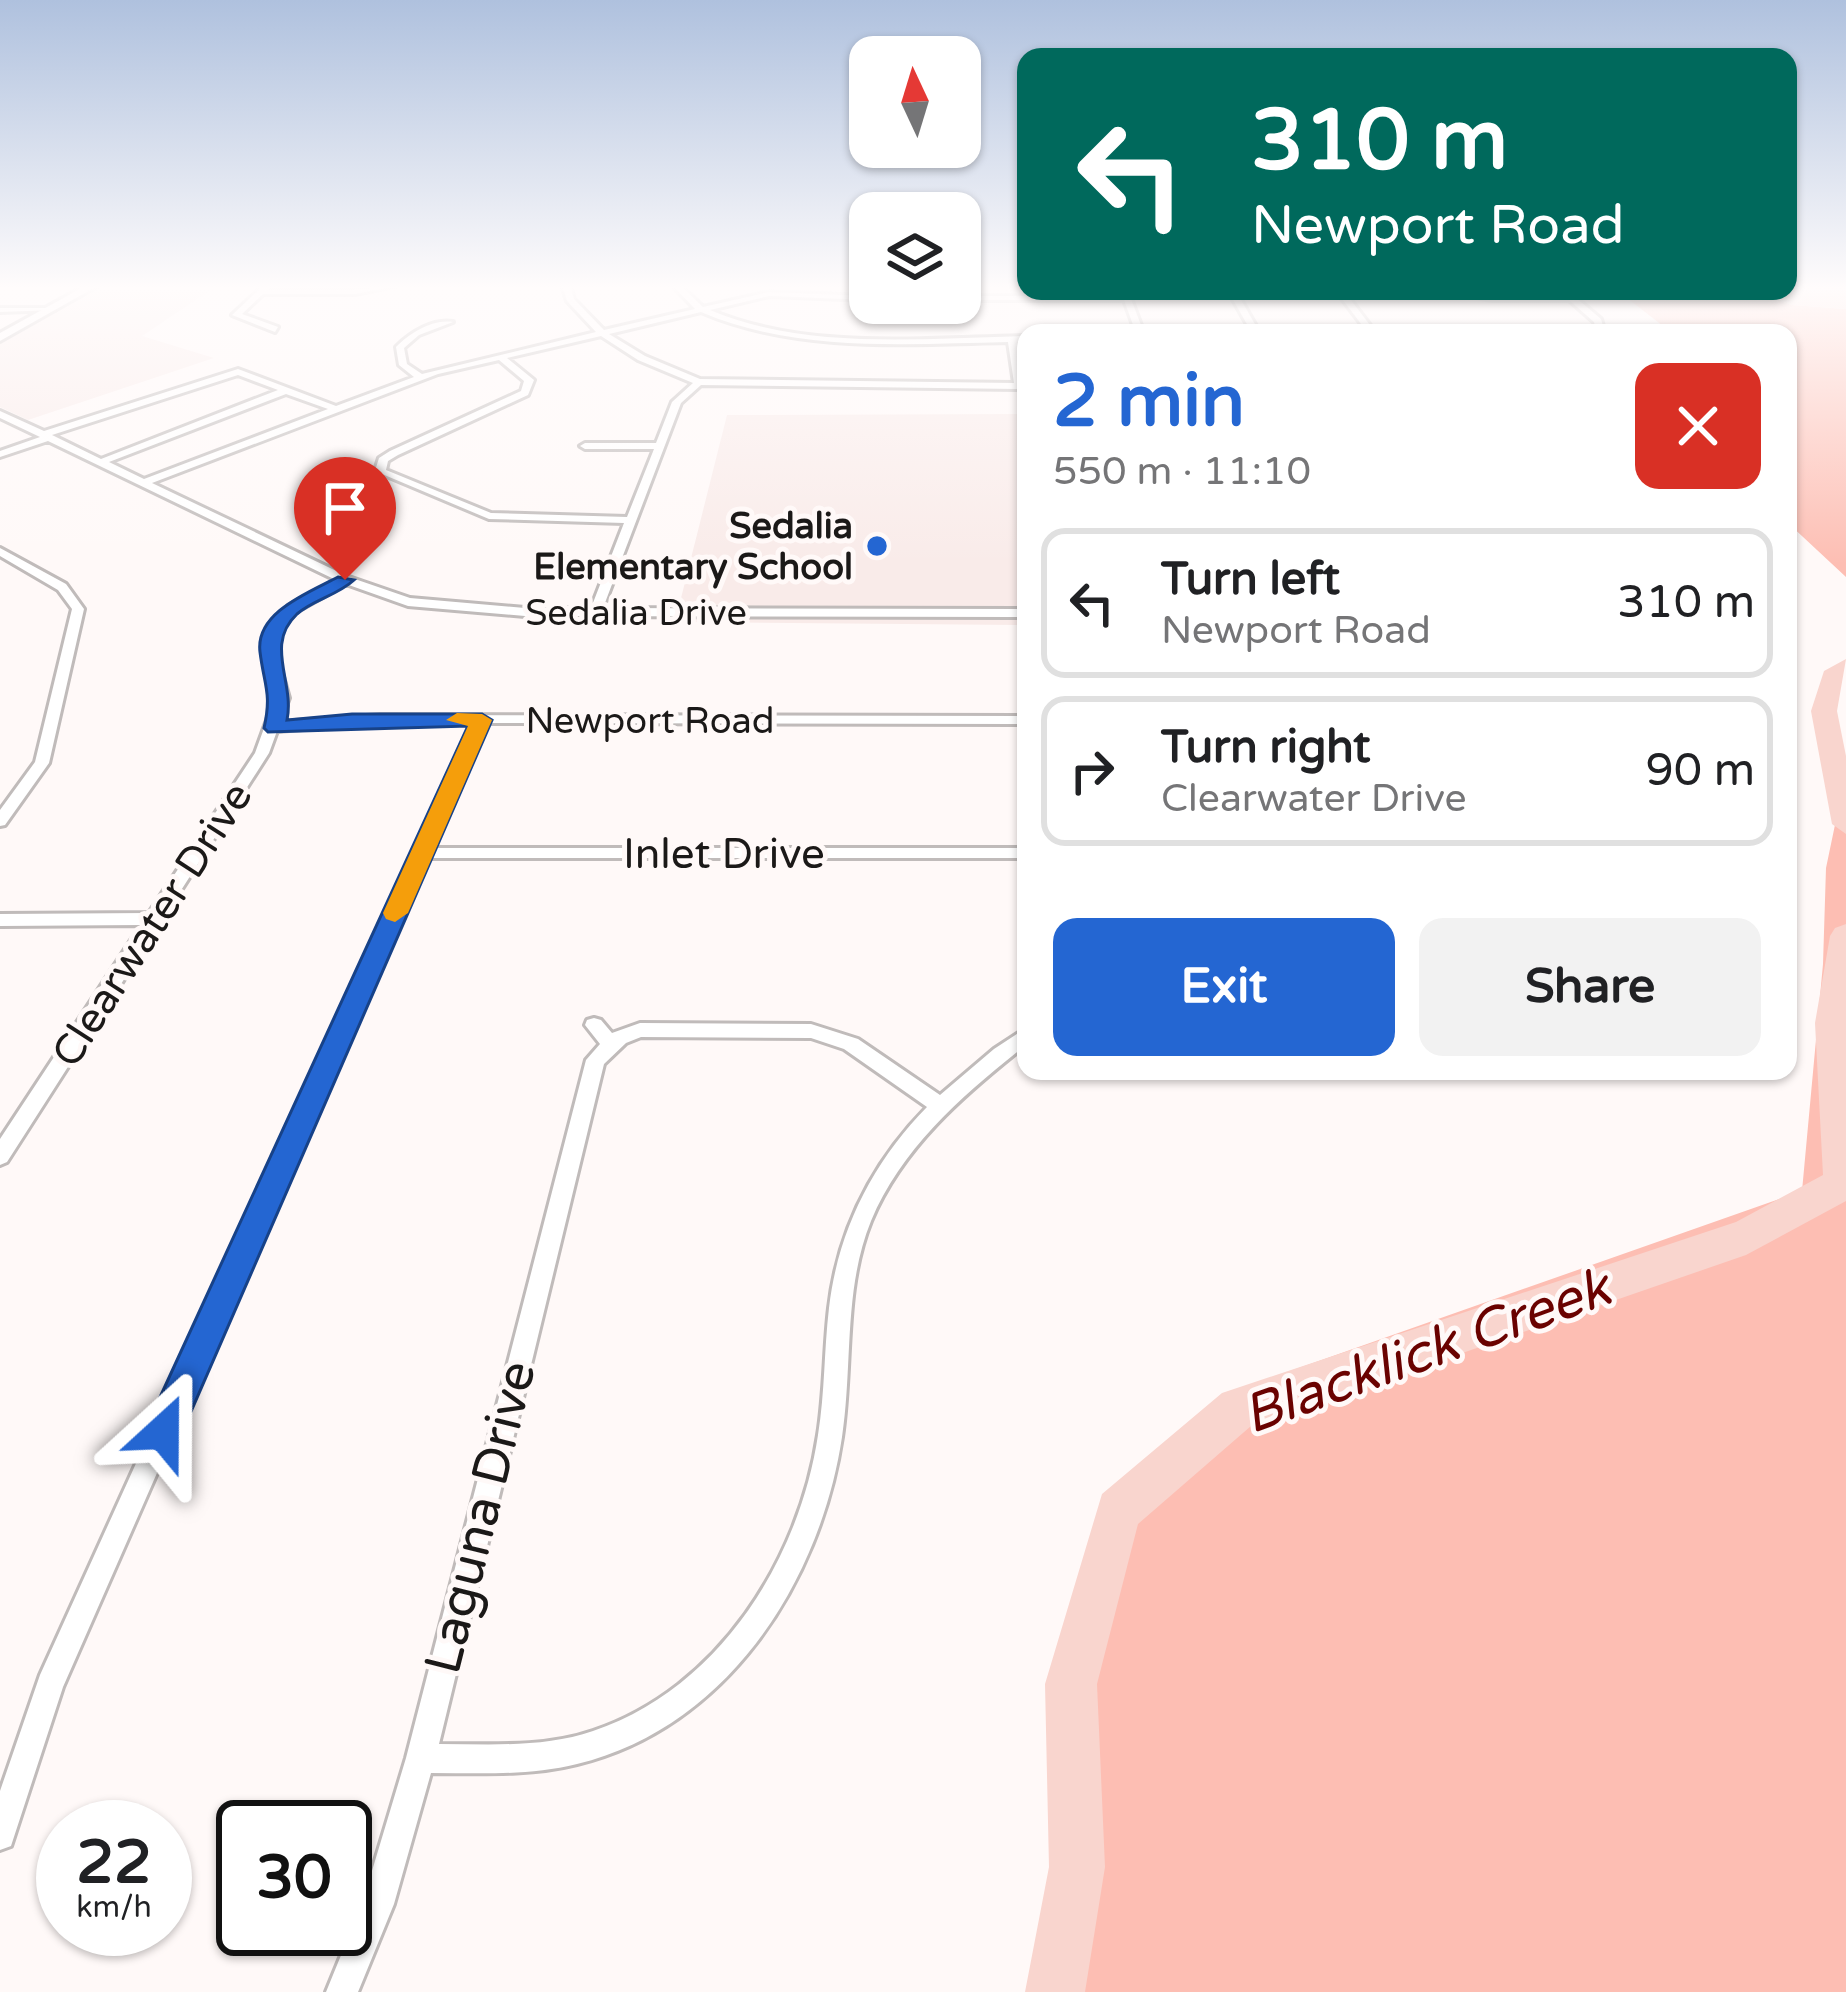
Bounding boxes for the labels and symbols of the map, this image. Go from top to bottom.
north arrow [849,36,981,168]
pin [294,457,396,580]
place label: Sedalia Elementary School [533,505,853,589]
marker: Sedalia Elementary School [864,533,890,559]
street label: Sedalia Drive [525,592,747,635]
street label: Newport Road [525,700,775,743]
street label: Clearwater Drive [41,773,263,1077]
street label: Inlet Drive [623,829,825,880]
water label: Blacklick Creek [1234,1254,1622,1448]
street label: Laguna Drive [412,1355,550,1680]
position arrow [100,1369,226,1495]
speed limit sign: 30 [216,1800,372,1956]

